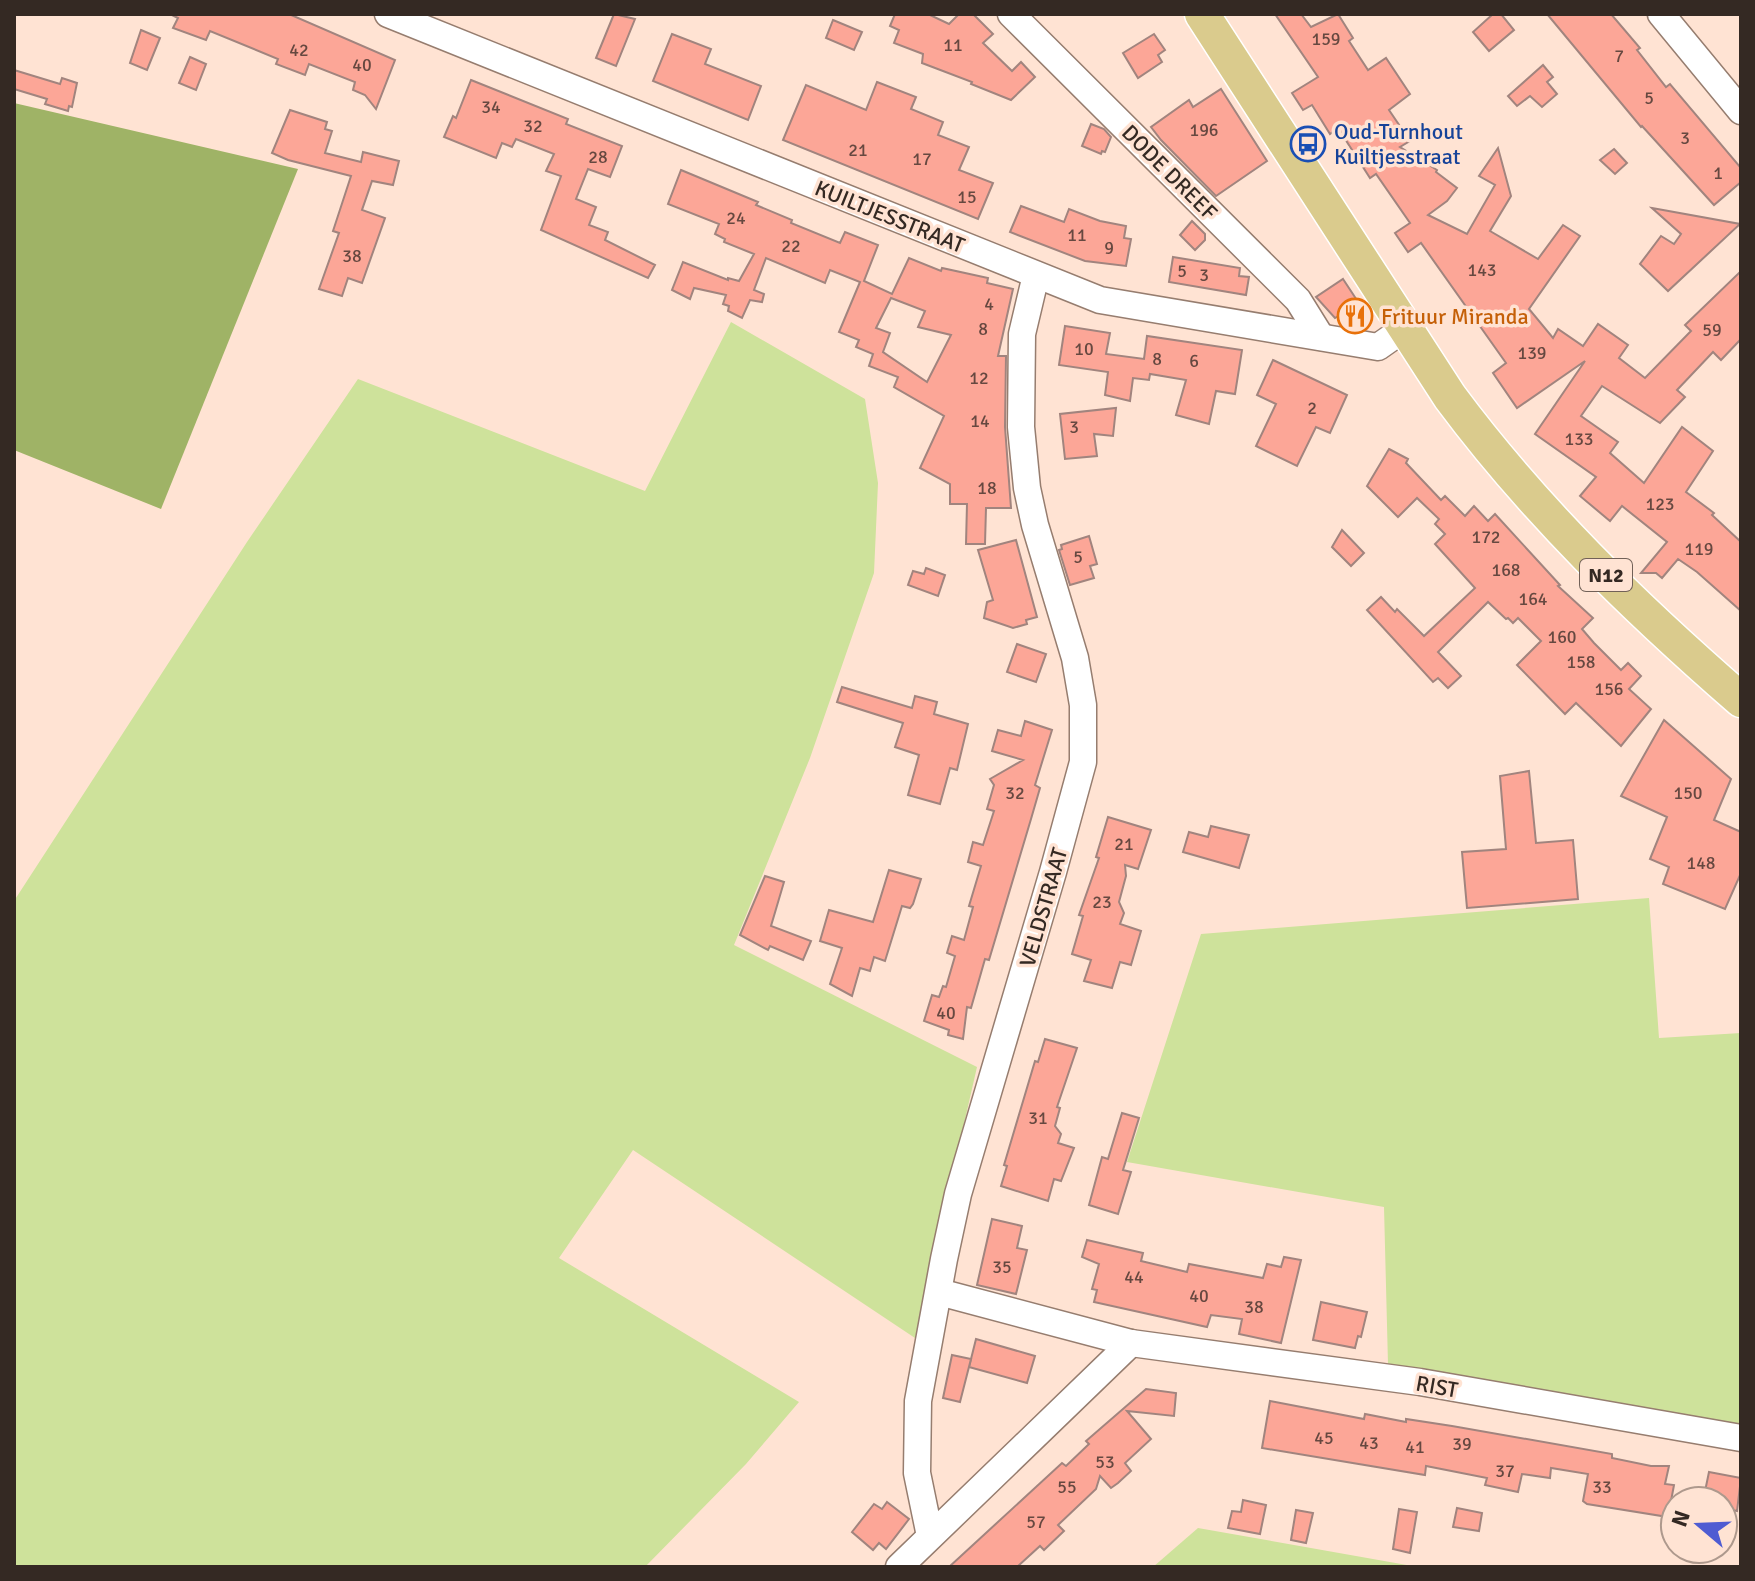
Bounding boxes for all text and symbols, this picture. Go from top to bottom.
house number: 159 [1311,28,1341,50]
house number: 11 [943,34,963,56]
house number: 42 [289,39,309,61]
house number: 7 [1614,45,1624,67]
house number: 40 [352,54,372,76]
house number: 5 [1644,87,1654,109]
house number: 34 [481,96,501,118]
house number: 32 [523,115,543,137]
place label: Oud-Turnhout Kuiltjesstraat [1334,118,1463,170]
street label: DODE DREEF [1116,119,1223,226]
house number: 196 [1189,119,1219,141]
bus stop icon: Oud-Turnhout Kuiltjesstraat [1289,125,1327,163]
house number: 3 [1680,127,1690,149]
house number: 21 [848,139,868,161]
house number: 28 [588,146,608,168]
house number: 17 [912,148,932,170]
house number: 1 [1713,162,1723,184]
street label: KUILTJESSTRAAT [811,174,969,259]
house number: 15 [957,186,977,208]
house number: 24 [726,207,746,229]
house number: 11 [1067,224,1087,246]
house number: 22 [781,235,801,257]
house number: 9 [1104,237,1114,259]
house number: 38 [342,245,362,267]
house number: 143 [1467,259,1497,281]
house number: 5 [1177,260,1187,282]
house number: 3 [1199,264,1209,286]
house number: 4 [984,293,994,315]
restaurant icon: Frituur Miranda [1336,297,1374,335]
place label: Frituur Miranda [1381,303,1529,330]
house number: 8 [978,318,988,340]
house number: 59 [1702,319,1722,341]
house number: 10 [1074,338,1094,360]
house number: 139 [1517,342,1547,364]
house number: 8 [1152,348,1162,370]
house number: 6 [1189,350,1199,372]
house number: 12 [969,367,989,389]
house number: 2 [1307,397,1317,419]
house number: 14 [970,410,990,432]
house number: 3 [1069,416,1079,438]
house number: 133 [1564,428,1594,450]
house number: 18 [977,477,997,499]
house number: 123 [1645,493,1675,515]
house number: 172 [1471,526,1501,548]
house number: 119 [1684,538,1714,560]
house number: 5 [1073,546,1083,568]
house number: 168 [1491,559,1521,581]
road number: N12 [1580,559,1632,591]
house number: 164 [1518,588,1548,610]
house number: 160 [1547,626,1577,648]
house number: 158 [1566,651,1596,673]
house number: 156 [1594,678,1624,700]
house number: 32 [1005,782,1025,804]
house number: 150 [1673,782,1703,804]
house number: 21 [1114,833,1134,855]
street label: VELDSTRAAT [1014,844,1073,970]
house number: 148 [1686,852,1716,874]
house number: 23 [1092,891,1112,913]
house number: 40 [936,1002,956,1024]
house number: 31 [1028,1107,1048,1129]
house number: 35 [992,1256,1012,1278]
house number: 44 [1124,1266,1144,1288]
house number: 40 [1189,1285,1209,1307]
house number: 38 [1244,1296,1264,1318]
street label: RIST [1414,1370,1460,1403]
house number: 45 [1314,1427,1334,1449]
house number: 43 [1359,1432,1379,1454]
house number: 39 [1452,1433,1472,1455]
house number: 41 [1405,1436,1425,1458]
house number: 53 [1095,1451,1115,1473]
house number: 37 [1495,1460,1515,1482]
house number: 55 [1057,1476,1077,1498]
house number: 33 [1592,1476,1612,1498]
north arrow [1659,1485,1739,1565]
text: N [1665,1507,1696,1530]
house number: 57 [1026,1511,1046,1533]

